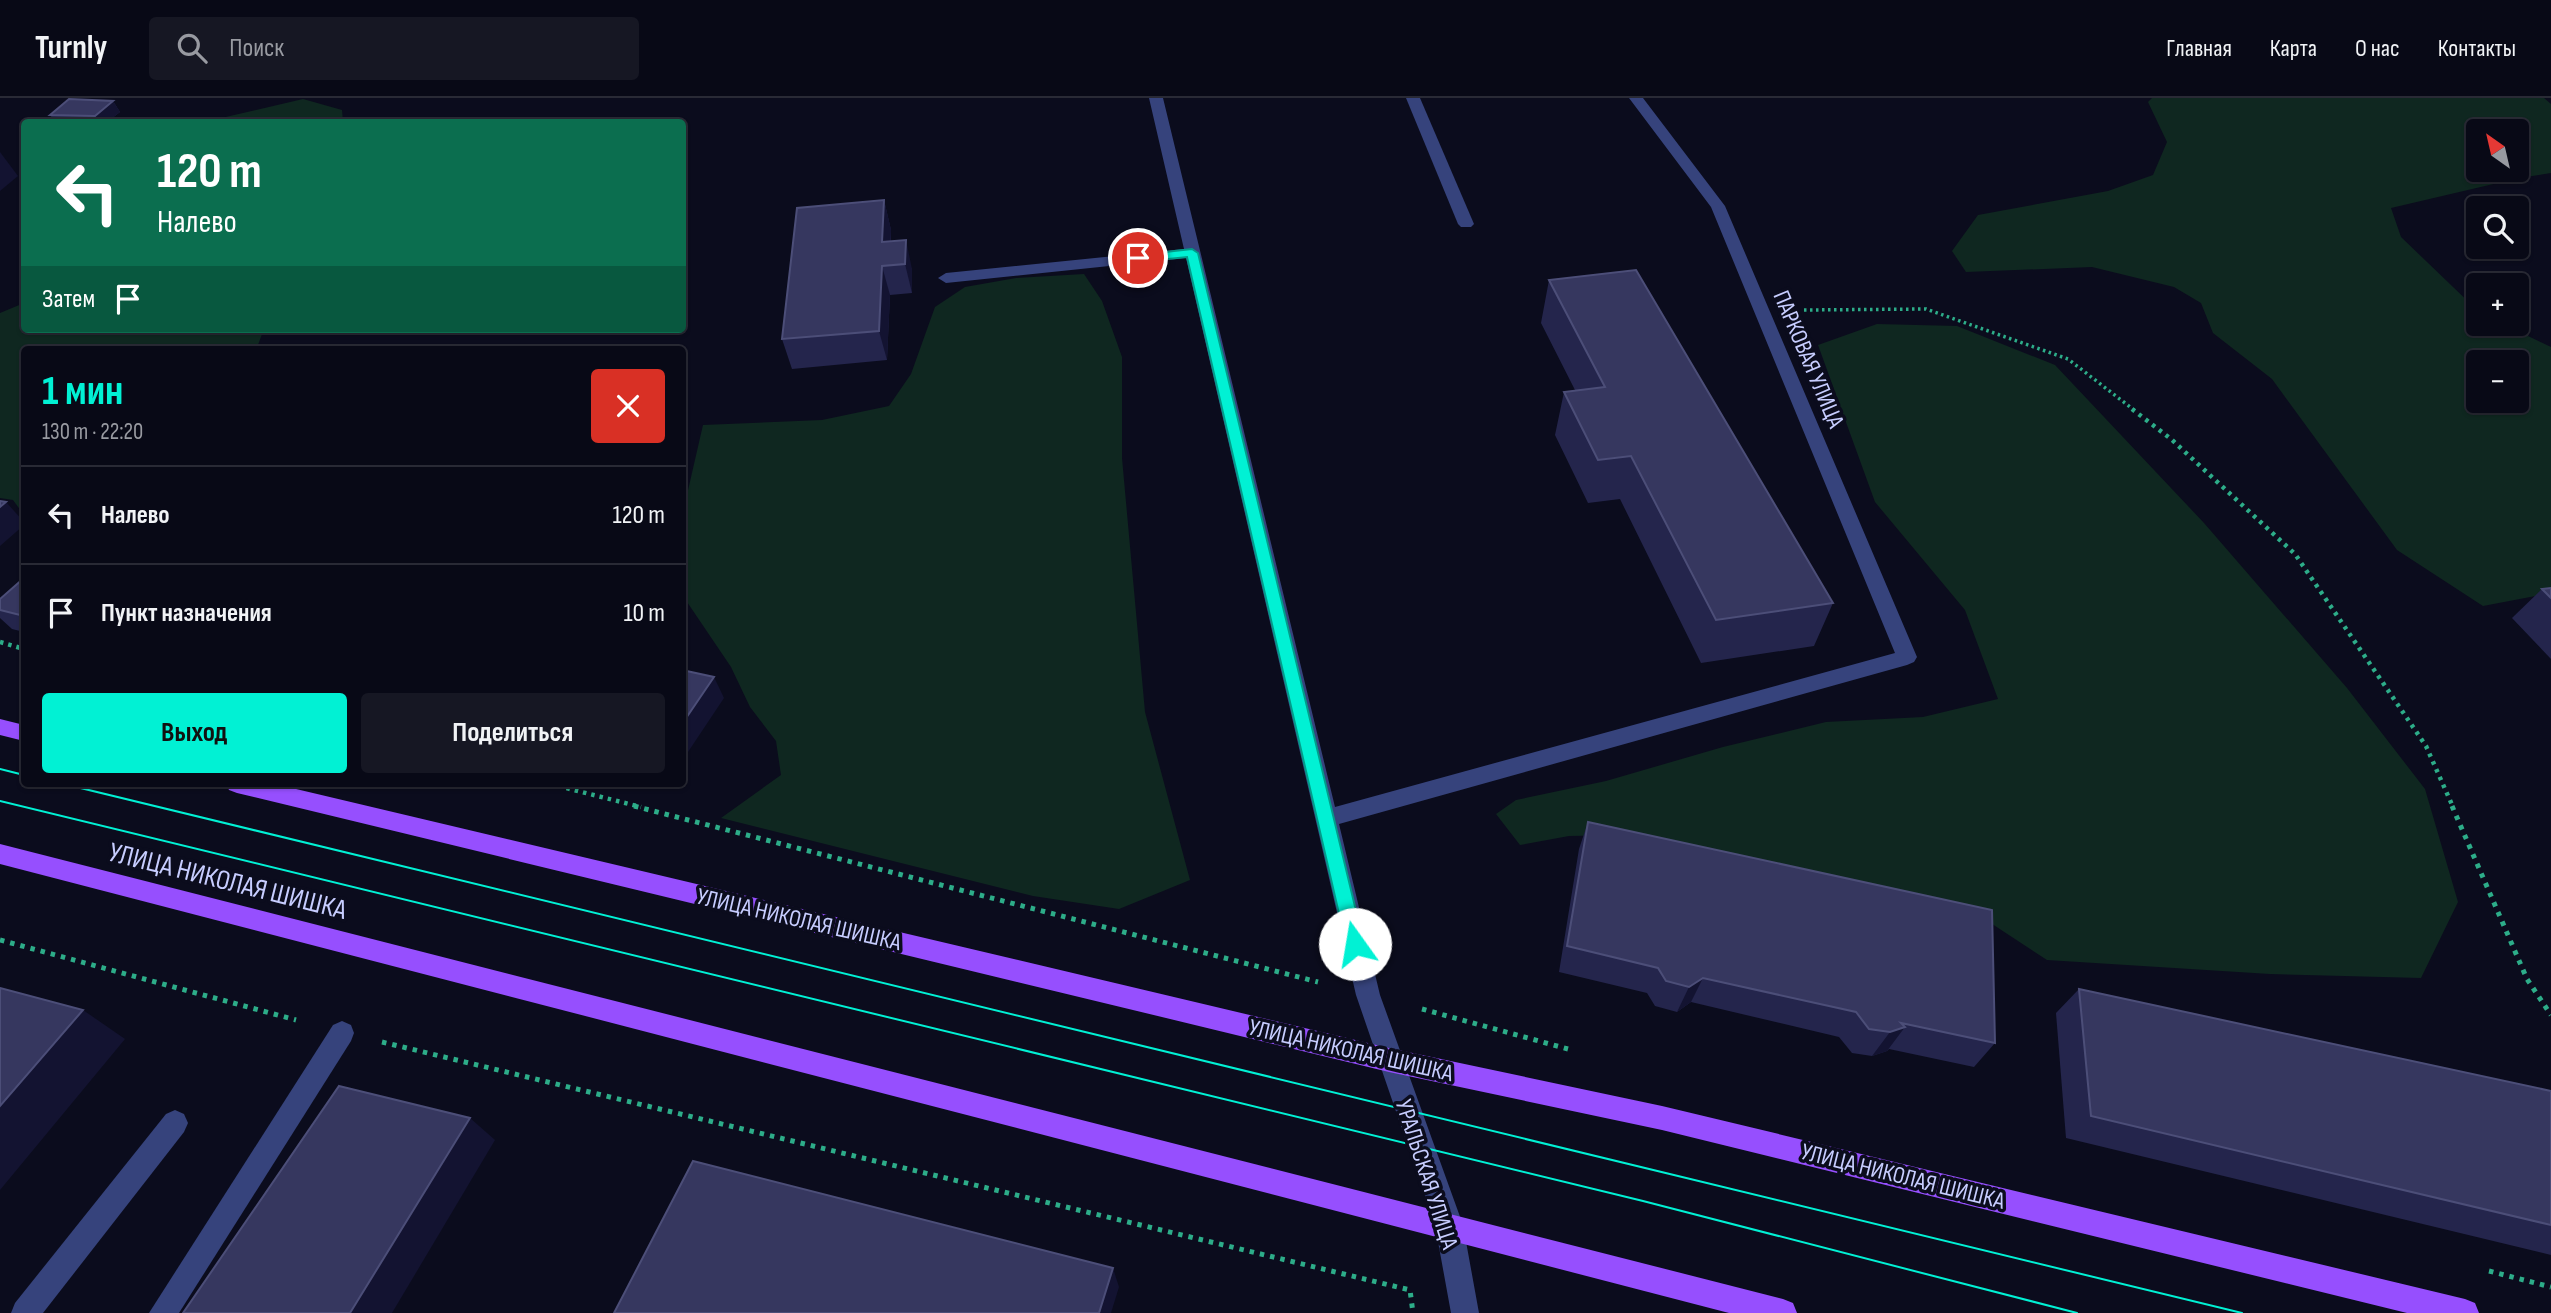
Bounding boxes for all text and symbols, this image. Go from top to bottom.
search box [149,17,639,80]
text: Turnly [35,28,107,68]
icon: search [173,29,211,67]
text: Поиск [229,33,284,64]
text: Главная [2166,34,2232,63]
text: Карта [2270,34,2317,63]
text: О нас [2355,34,2400,63]
text: Контакты [2438,34,2516,63]
north arrow [2466,119,2529,182]
map controls [2466,119,2529,413]
text: 120 m [157,143,262,202]
icon: left [42,147,133,238]
button: search [2466,196,2529,259]
text: Налево [157,203,237,242]
pin [1108,228,1168,288]
icon: arrive [1119,239,1157,277]
button: + [2466,273,2529,336]
icon: arrive [109,280,147,318]
text: Затем [42,284,95,315]
street label: ПАРКОВАЯ УЛИЦА [1767,286,1851,433]
button: − [2466,350,2529,413]
text: 1 мин [42,366,123,417]
button: close [591,369,665,443]
text: 130 m · 22:20 [42,418,143,446]
icon: left [42,496,80,534]
text: Налево [101,500,170,531]
text: 120 m [612,500,665,531]
icon: arrive [42,594,80,632]
text: Пункт назначения [101,598,272,629]
text: 10 m [623,598,665,629]
button: Выход [42,693,347,773]
button: Поделиться [361,693,665,773]
street label: УЛИЦА НИКОЛАЯ ШИШКА [105,836,351,927]
street label: УЛИЦА НИКОЛАЯ ШИШКА [694,882,905,957]
position arrow [1318,907,1392,981]
street label: УЛИЦА НИКОЛАЯ ШИШКА [1246,1013,1457,1088]
street label: УРАЛЬСКАЯ УЛИЦА [1389,1096,1465,1253]
street label: УЛИЦА НИКОЛАЯ ШИШКА [1798,1137,2008,1216]

